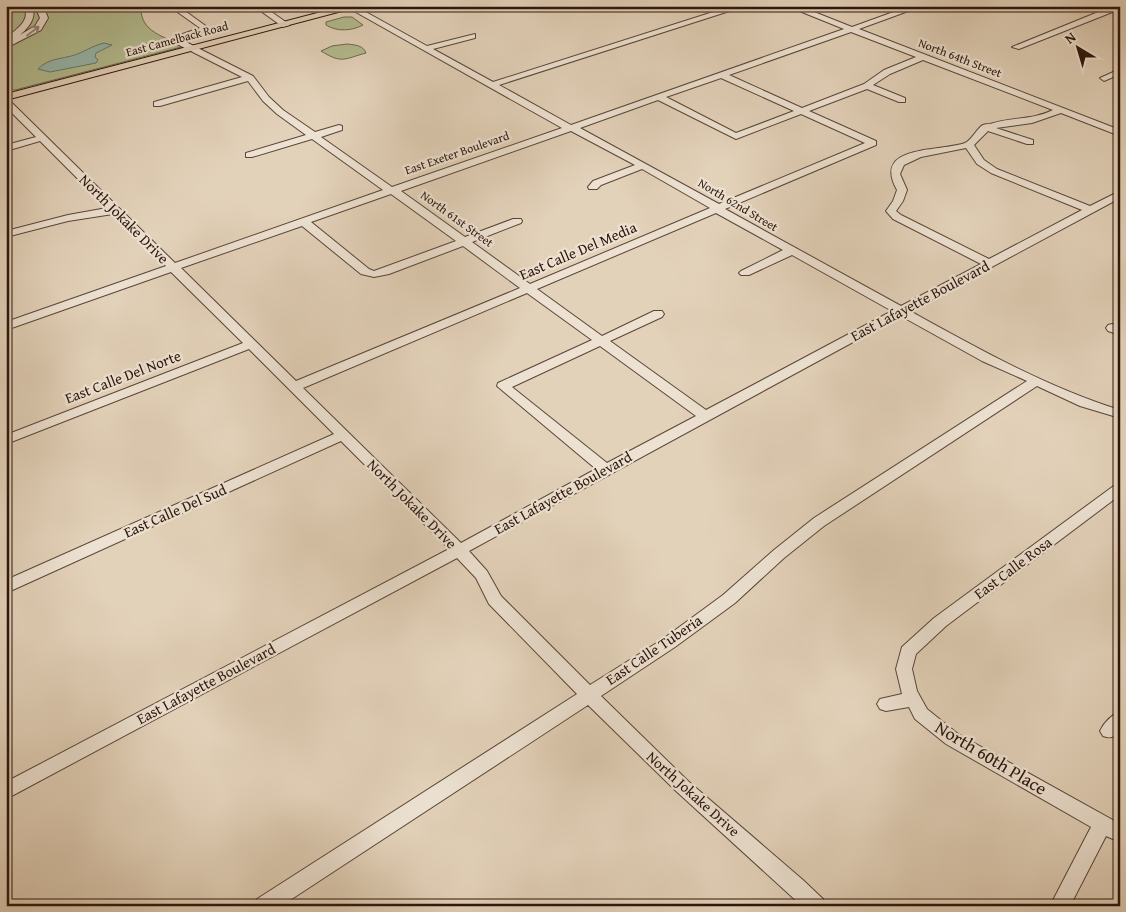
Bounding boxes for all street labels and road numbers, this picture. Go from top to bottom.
street label: East Camelback Road [124,17,230,60]
street label: North 64th Street [916,34,1005,82]
street label: East Exeter Boulevard [402,126,512,178]
street label: North Jokake Drive [75,169,174,268]
street label: North 62nd Street [695,174,782,235]
street label: North 61st Street [417,186,498,251]
street label: East Calle Del Media [516,216,640,285]
street label: East Lafayette Boulevard [847,255,993,346]
street label: East Calle Del Norte [62,345,184,408]
street label: East Lafayette Boulevard [490,446,635,539]
street label: North Jokake Drive [363,454,462,553]
street label: East Calle Del Sud [120,479,229,543]
street label: East Calle Rosa [969,531,1056,604]
street label: East Calle Tuberia [601,610,706,690]
street label: East Lafayette Boulevard [133,638,279,729]
street label: North 60th Place [930,713,1052,802]
street label: North Jokake Drive [642,746,745,841]

